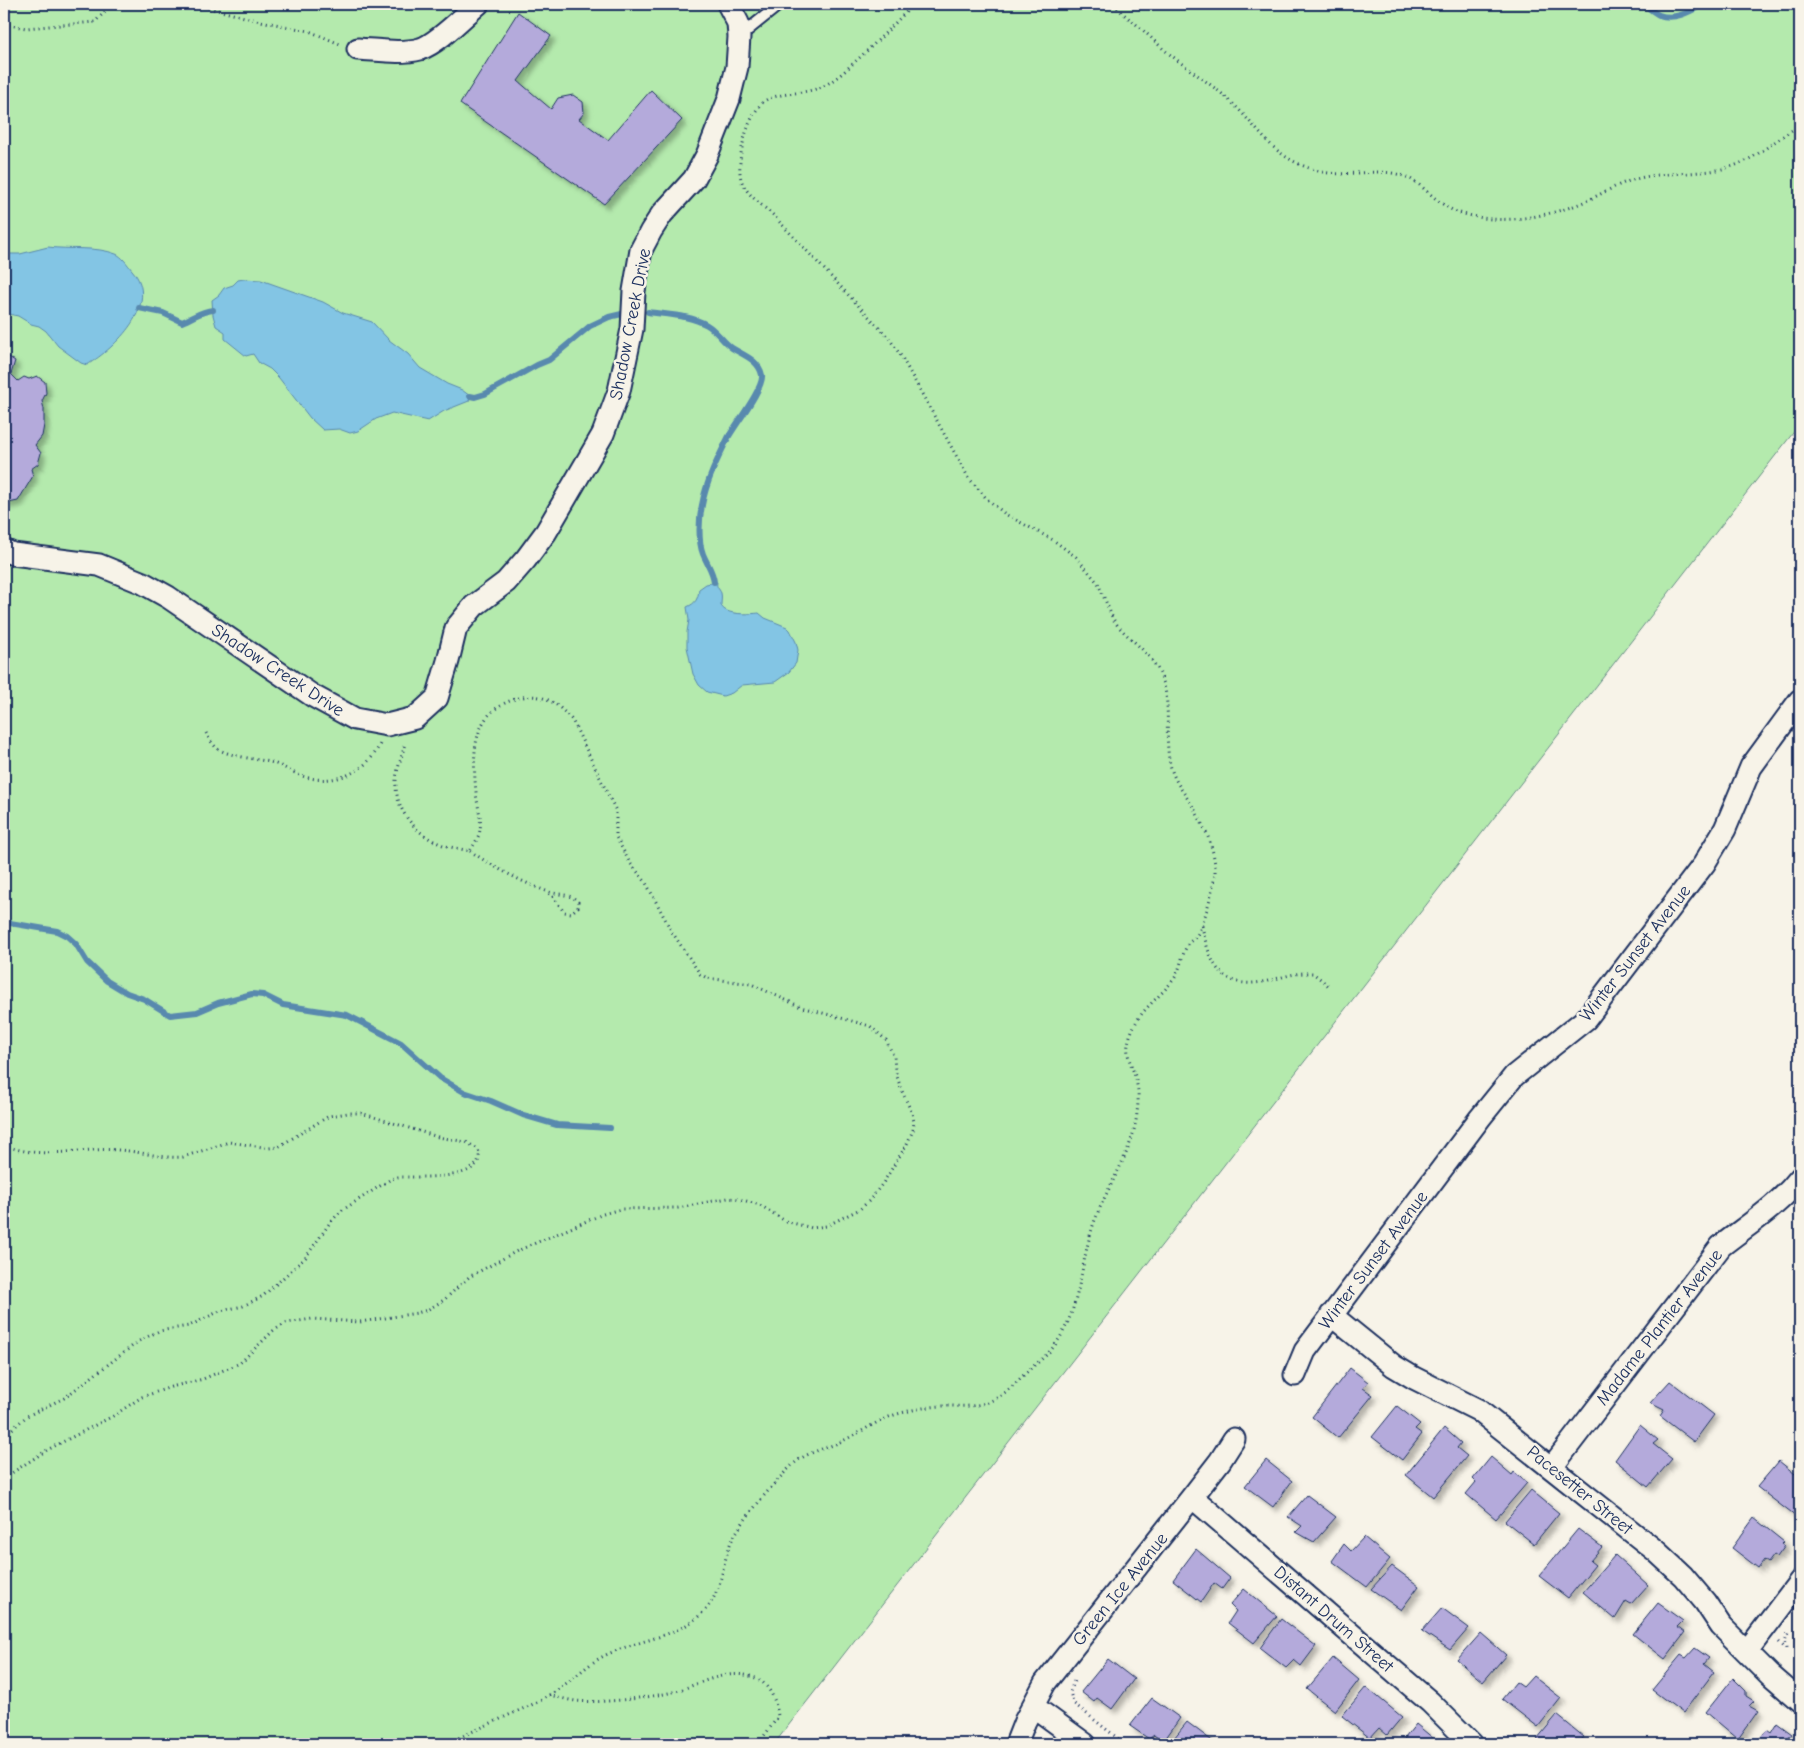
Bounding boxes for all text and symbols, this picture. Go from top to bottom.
street label: Shadow Creek Drive [605,247,655,402]
street label: Shadow Creek Drive [207,620,348,721]
street label: Winter Sunset Avenue [1575,881,1695,1026]
street label: Winter Sunset Avenue [1314,1187,1432,1334]
street label: Madame Plantier Avenue [1592,1245,1727,1410]
street label: Pacesetter Street [1523,1441,1637,1540]
street label: Green Ice Avenue [1068,1529,1172,1650]
street label: Distant Drum Street [1270,1562,1398,1678]

